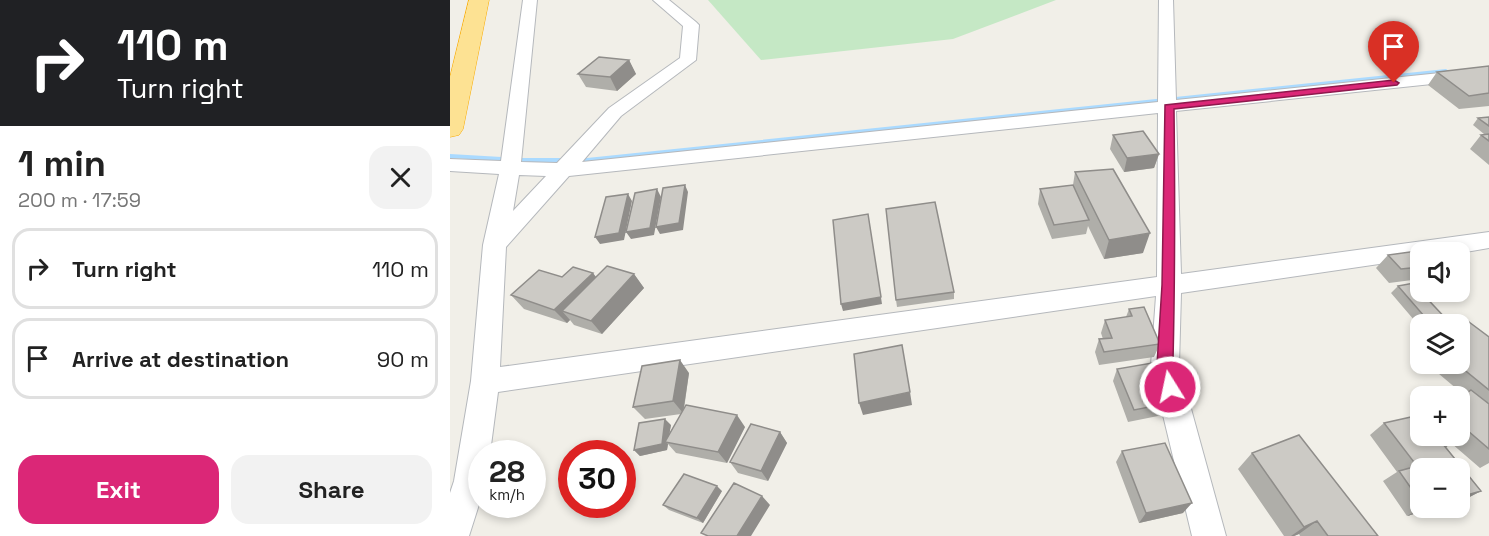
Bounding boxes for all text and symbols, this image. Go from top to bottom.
text: 110 m [117,19,229,72]
pin [1368,21,1419,83]
icon: right [18,24,96,102]
icon: arrive [1377,30,1410,63]
text: Turn right [117,71,244,106]
text: 1 min [18,141,106,187]
button: close [369,146,432,209]
text: 200 m · 17:59 [18,187,141,213]
map controls [1410,242,1470,518]
button: sound [1410,242,1470,302]
icon: right [21,252,54,285]
text: Turn right [72,255,177,283]
text: 110 m [372,255,429,283]
button: layers [1410,314,1470,374]
icon: arrive [21,342,54,375]
text: Arrive at destination [72,345,289,373]
text: 90 m [377,345,429,373]
position arrow [1138,355,1202,419]
button: + [1410,386,1470,446]
speed limit sign: 30 [558,440,636,518]
text: 28 [489,452,525,491]
button: Exit [18,455,219,524]
button: Share [231,455,432,524]
button: − [1410,458,1470,518]
text: km/h [489,485,525,504]

